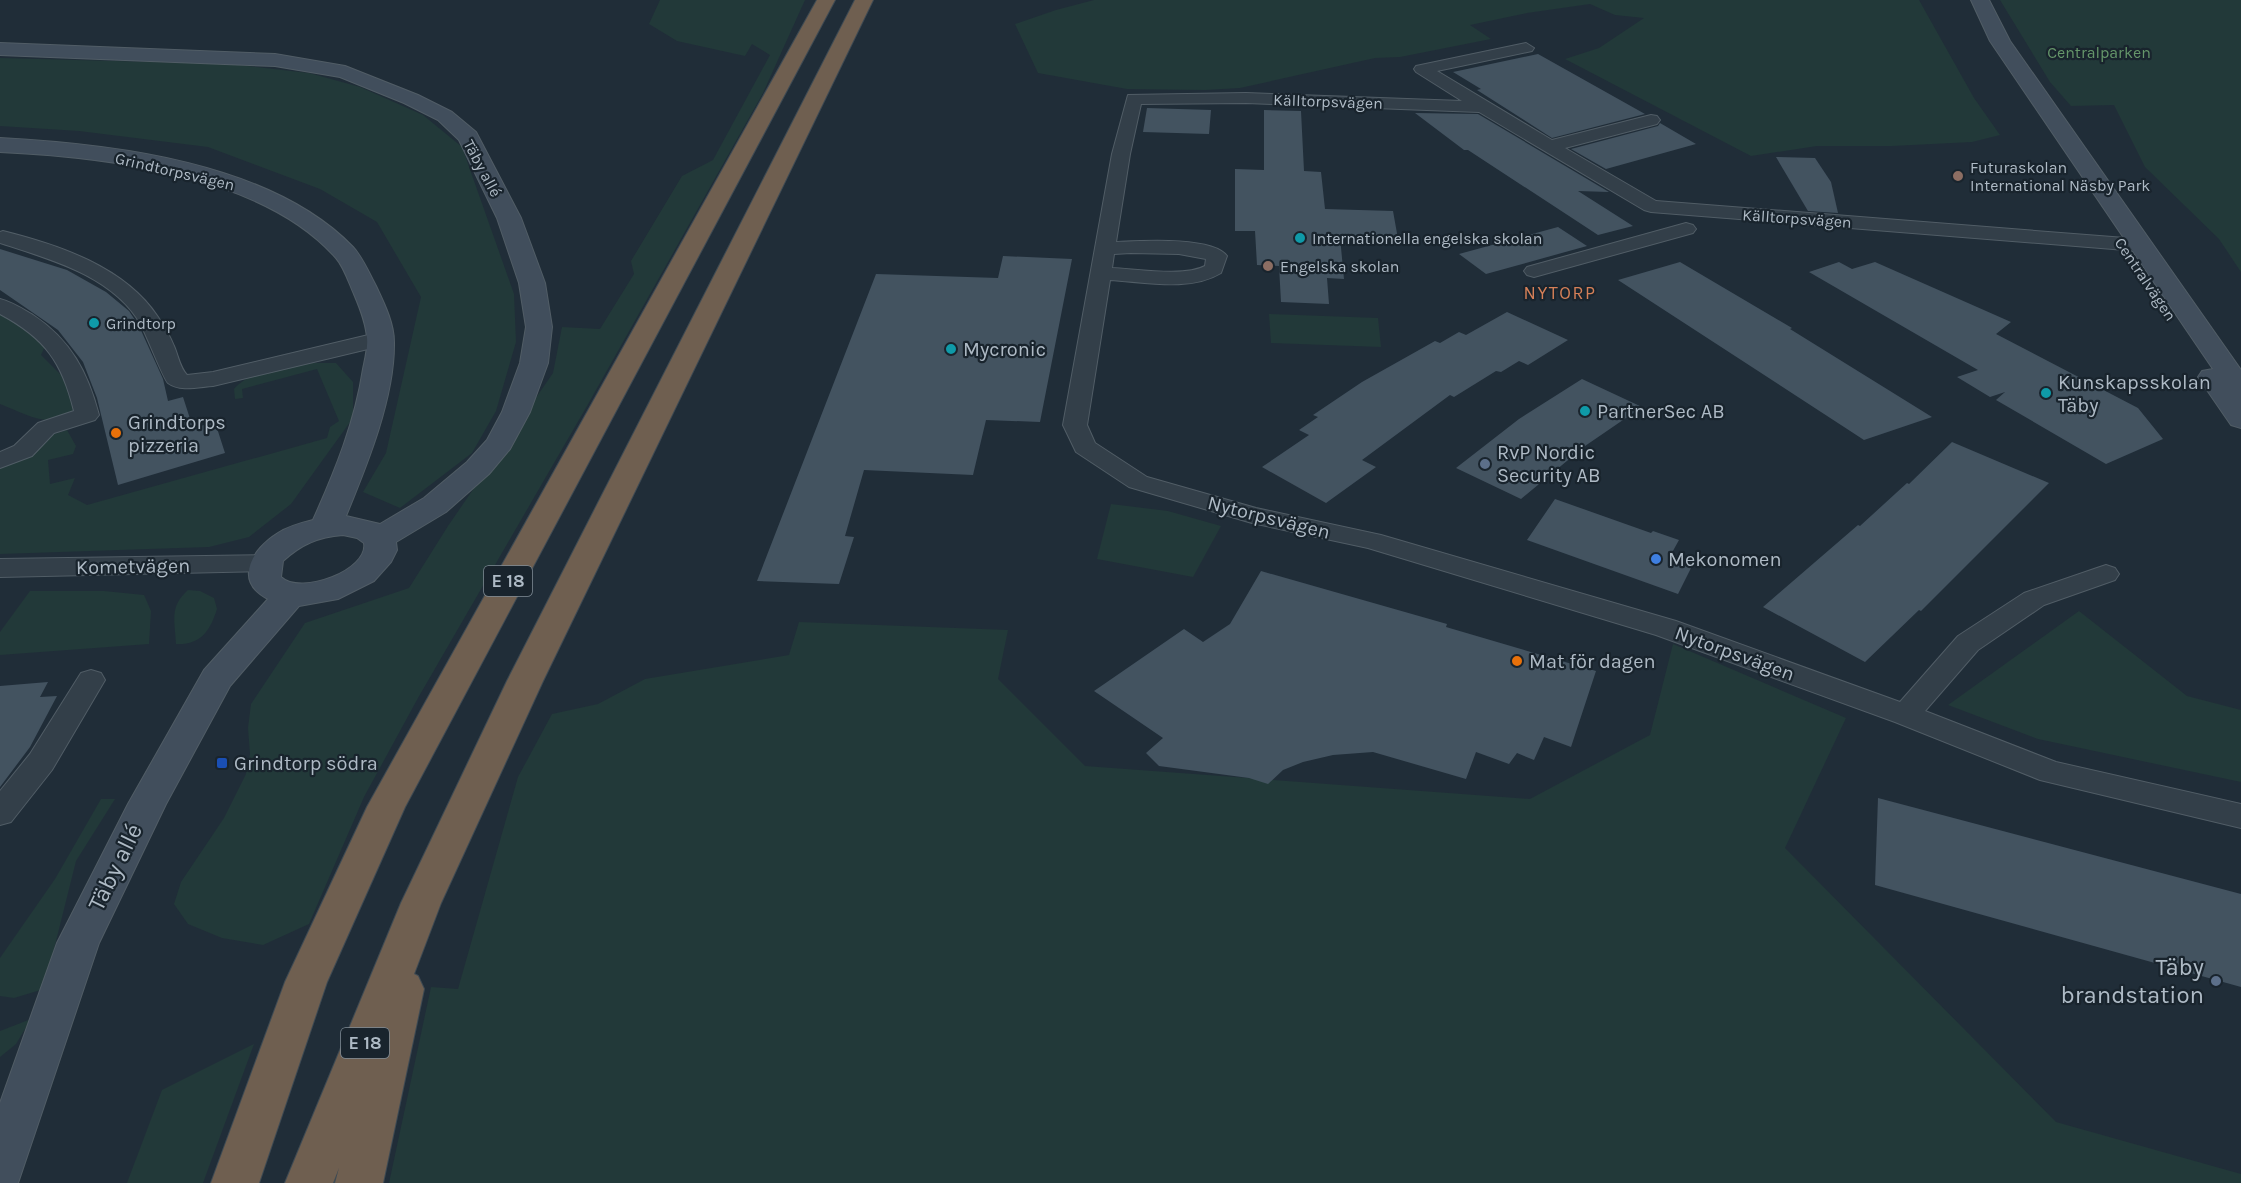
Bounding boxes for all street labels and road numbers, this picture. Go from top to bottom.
street label: Källtorpsvägen [1273,90,1383,113]
street label: Täby allé [460,136,506,200]
street label: Grindtorpsvägen [113,149,236,194]
street label: Källtorpsvägen [1742,205,1852,232]
street label: Centralvägen [2111,234,2180,325]
street label: Nytorpsvägen [1205,491,1333,544]
street label: Kometvägen [76,554,190,579]
road number: E 18 [484,566,532,596]
street label: Nytorpsvägen [1672,621,1798,686]
street label: Täby allé [82,819,148,915]
road number: E 18 [341,1028,389,1058]

